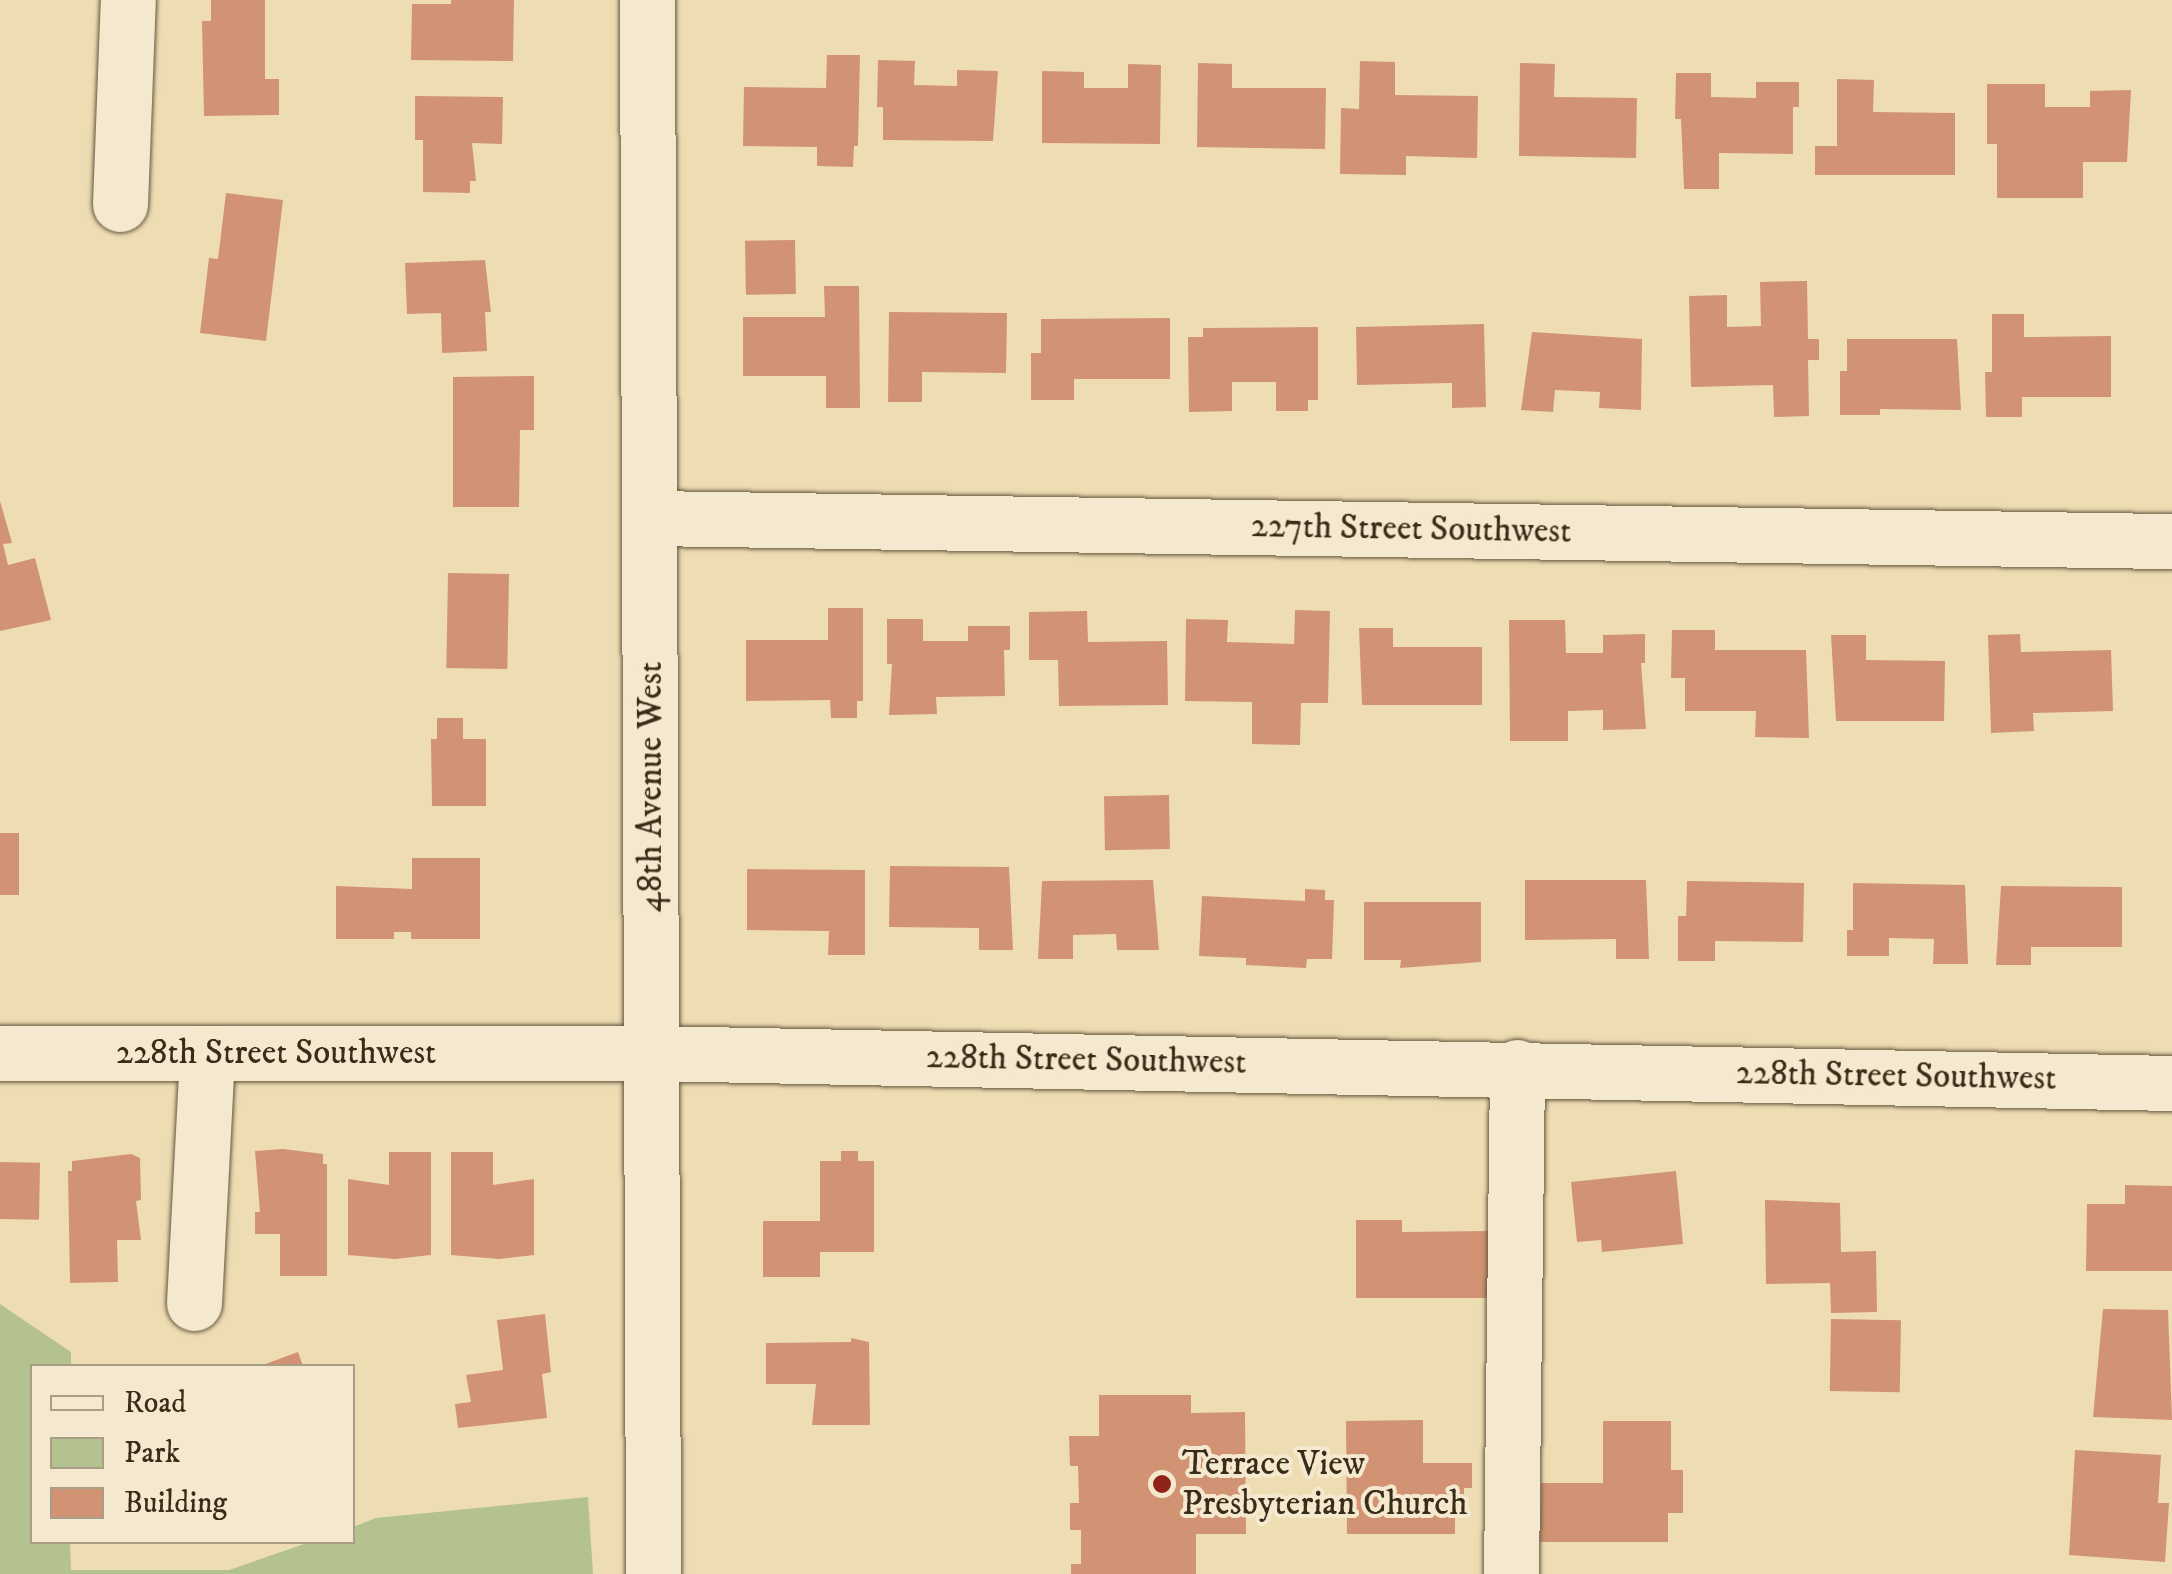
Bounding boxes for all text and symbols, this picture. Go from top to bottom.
street label: 227th Street Southwest [1250,505,1572,553]
street label: 48th Avenue West [630,662,672,912]
street label: 228th Street Southwest [116,1032,436,1074]
street label: 228th Street Southwest [925,1036,1247,1084]
street label: 228th Street Southwest [1735,1052,2057,1100]
legend [30,1364,355,1544]
text: Road [124,1385,186,1422]
text: Park [124,1435,180,1472]
place label: Terrace View Presbyterian Church [1182,1443,1468,1525]
marker: Terrace View Presbyterian Church [1151,1473,1173,1495]
text: Building [124,1485,227,1522]

